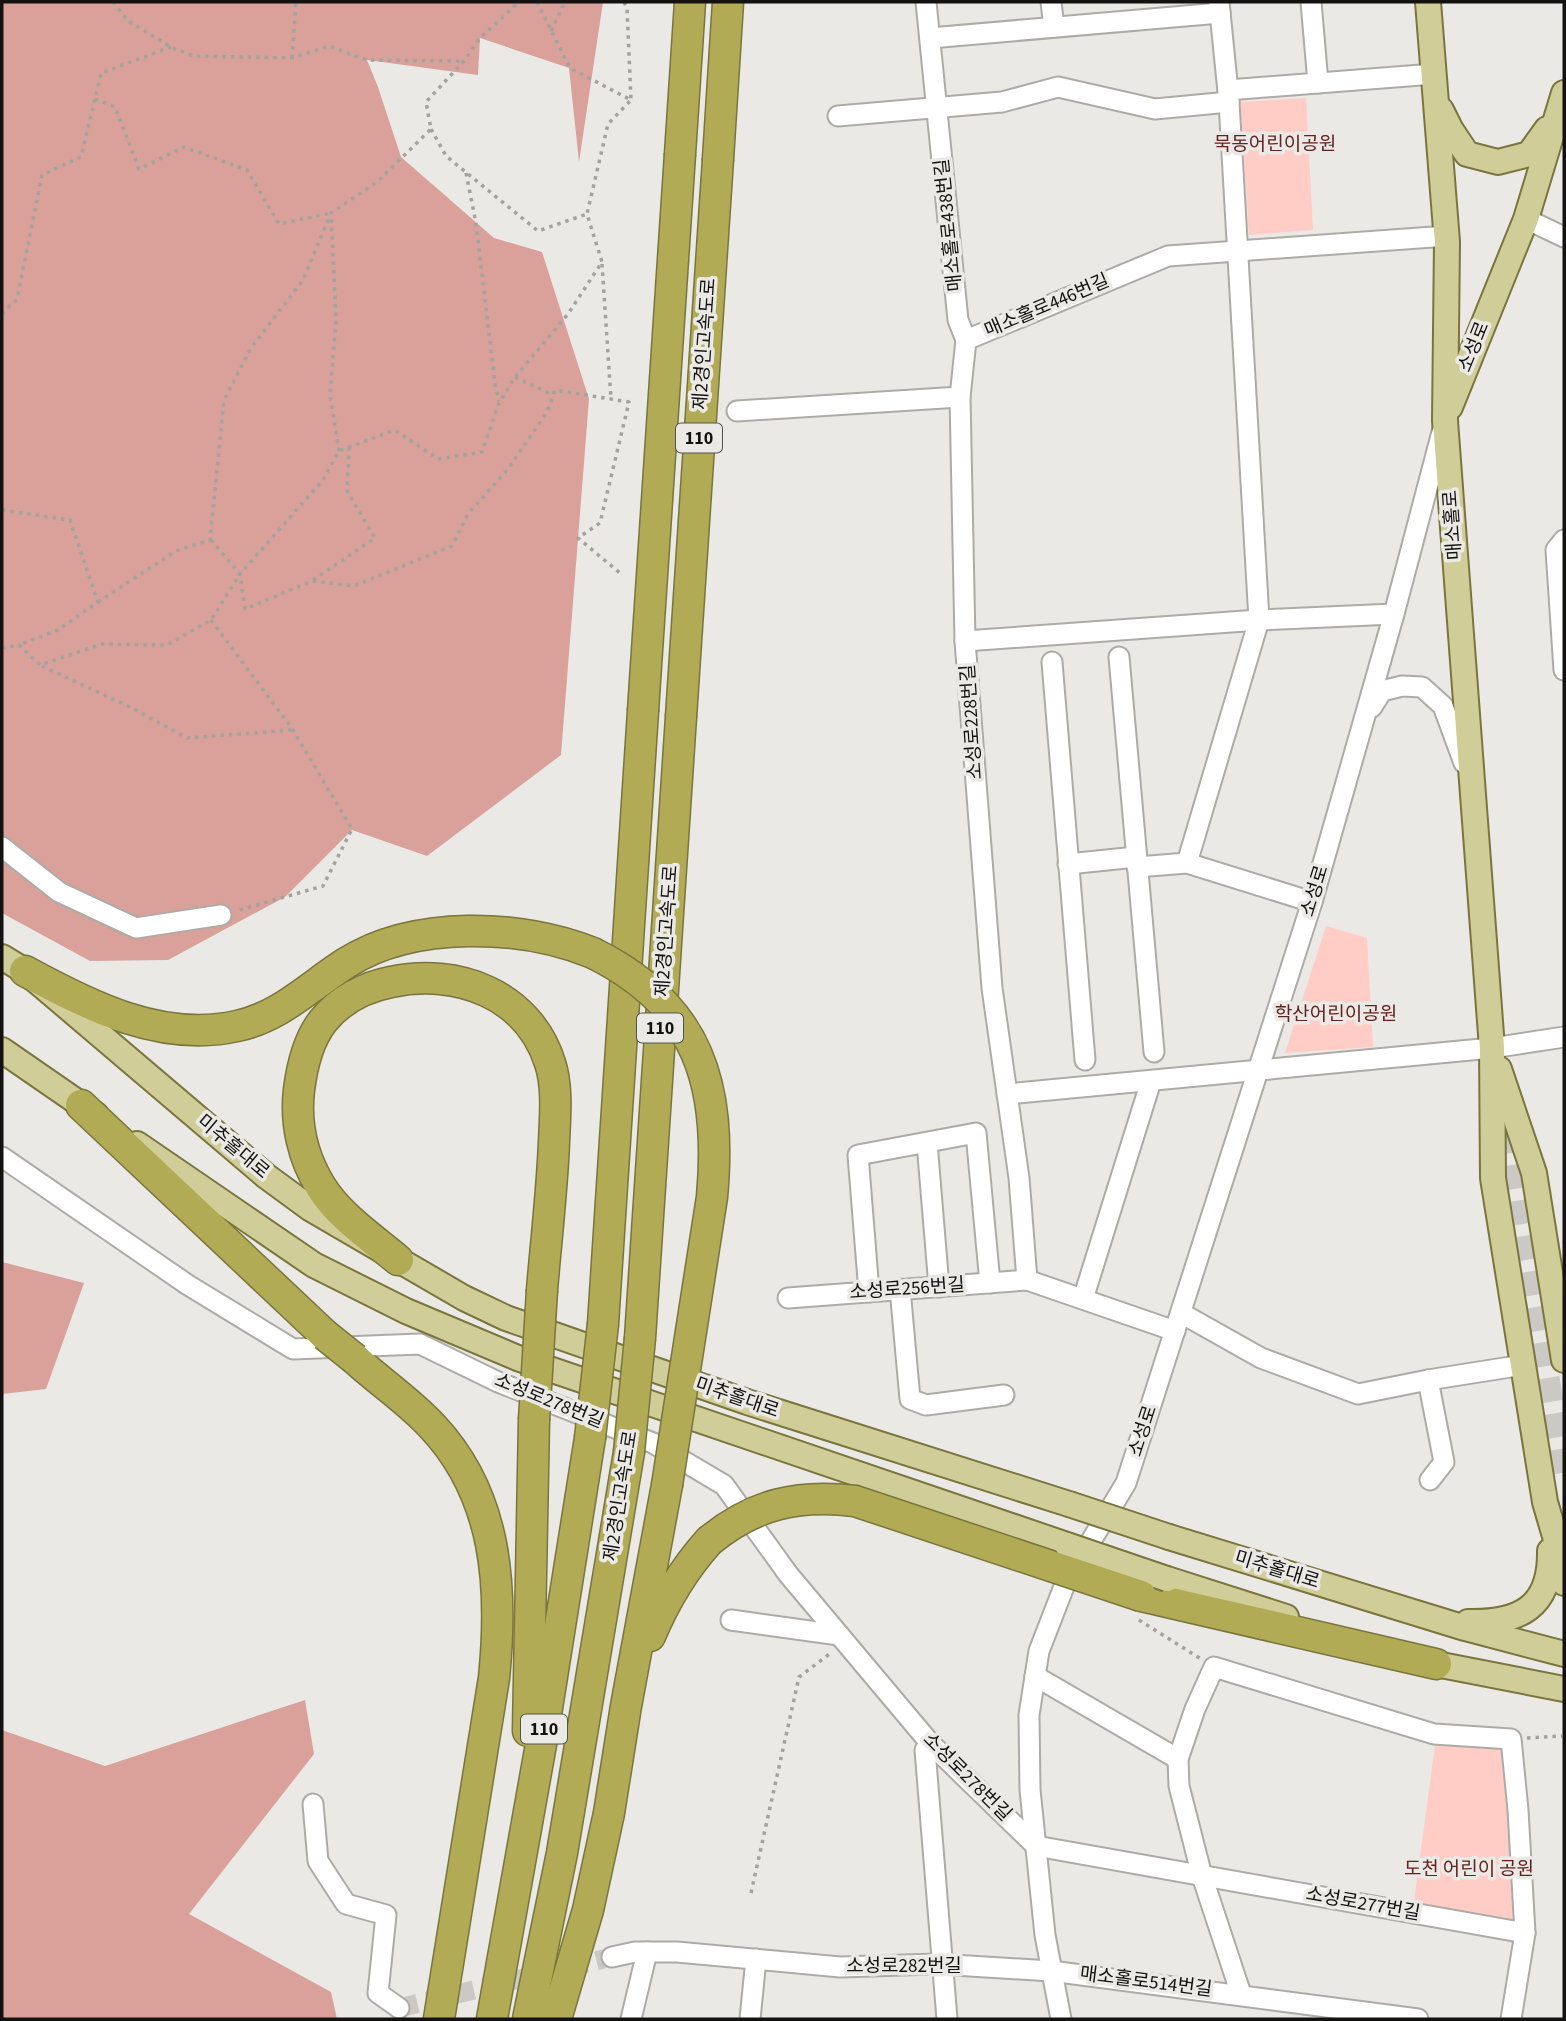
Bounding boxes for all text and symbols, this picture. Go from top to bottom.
park label: 묵동어린이공원 [1214,131,1336,158]
street label: 매소홀로438번길 [929,157,969,293]
street label: 매소홀로446번길 [980,268,1114,344]
street label: 제2경인고속도로 [687,277,723,411]
street label: 소성로 [1452,318,1496,376]
road number: 110 [676,424,722,452]
street label: 매소홀로 [1437,489,1469,561]
street label: 소성로228번길 [954,663,990,781]
street label: 소성로 [1294,862,1336,920]
street label: 제2경인고속도로 [649,864,685,998]
park label: 학산어린이공원 [1275,1001,1397,1028]
road number: 110 [637,1014,683,1042]
street label: 미추홀대로 [191,1109,275,1185]
street label: 소성로256번길 [848,1271,966,1307]
street label: 소성로278번길 [490,1367,608,1435]
street label: 미추홀대로 [691,1371,783,1425]
street label: 소성로 [1122,1402,1164,1460]
street label: 제2경인고속도로 [597,1429,645,1563]
street label: 미추홀대로 [1231,1544,1323,1596]
road number: 110 [521,1714,567,1744]
street label: 소성로278번길 [917,1727,1017,1827]
park label: 도천 어린이 공원 [1404,1856,1534,1883]
street label: 소성로277번길 [1304,1881,1422,1927]
street label: 소성로282번길 [846,1953,962,1980]
street label: 매소홀로514번길 [1078,1960,1214,2004]

